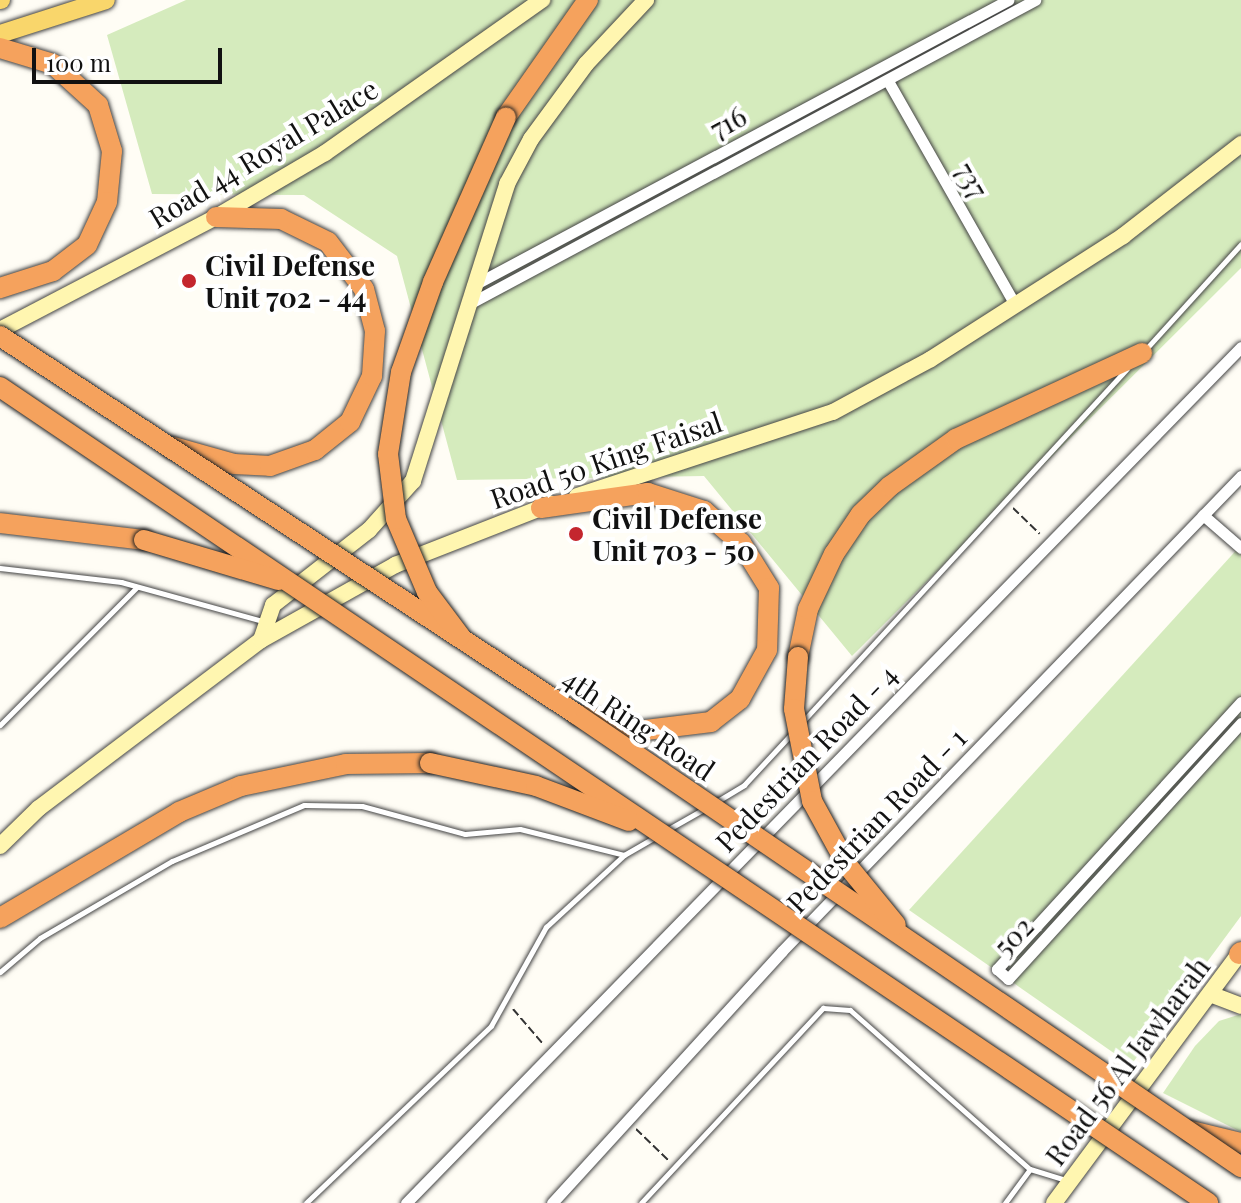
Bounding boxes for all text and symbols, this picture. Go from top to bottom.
scale bar [36,32,226,82]
text: 100 m [46,46,111,78]
street label: Road 44 Royal Palace [142,71,384,235]
street label: 716 [704,99,752,145]
street label: 737 [949,156,995,204]
place label: Civil Defense Unit 702 - 44 [205,248,375,314]
marker: Civil Defense Unit 702 - 44 [180,272,198,290]
street label: Road 50 King Faisal [486,405,726,515]
place label: Civil Defense Unit 703 - 50 [592,501,762,567]
marker: Civil Defense Unit 703 - 50 [567,525,585,543]
street label: Pedestrian Road - 4 [708,658,904,858]
street label: 4th Ring Road [557,661,721,787]
street label: Pedestrian Road - 1 [779,721,973,919]
street label: 502 [986,909,1040,963]
street label: Road 56 Al Jawharah [1038,950,1216,1172]

